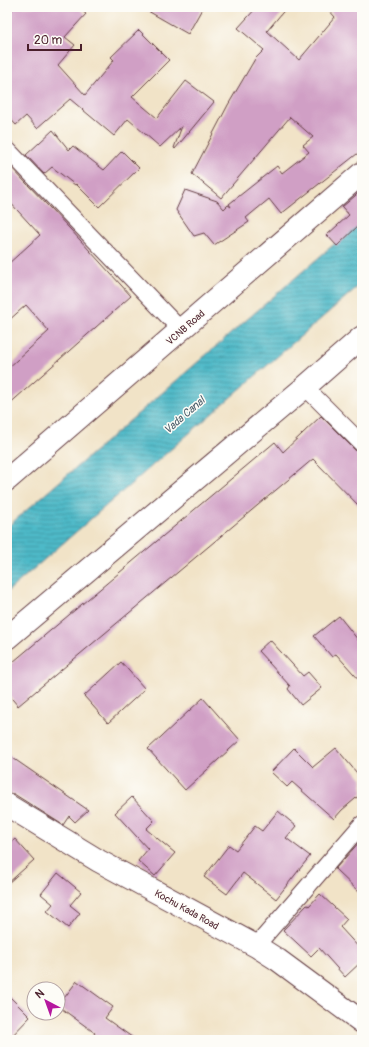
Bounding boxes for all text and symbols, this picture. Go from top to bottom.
scale bar [28,26,81,52]
text: 20 m [34,33,63,48]
street label: VCNB Road [164,308,208,348]
water label: Vada Canal [161,393,209,437]
street label: Kochu Kada Road [152,887,221,932]
north arrow [26,981,66,1021]
text: N [33,986,47,1001]

